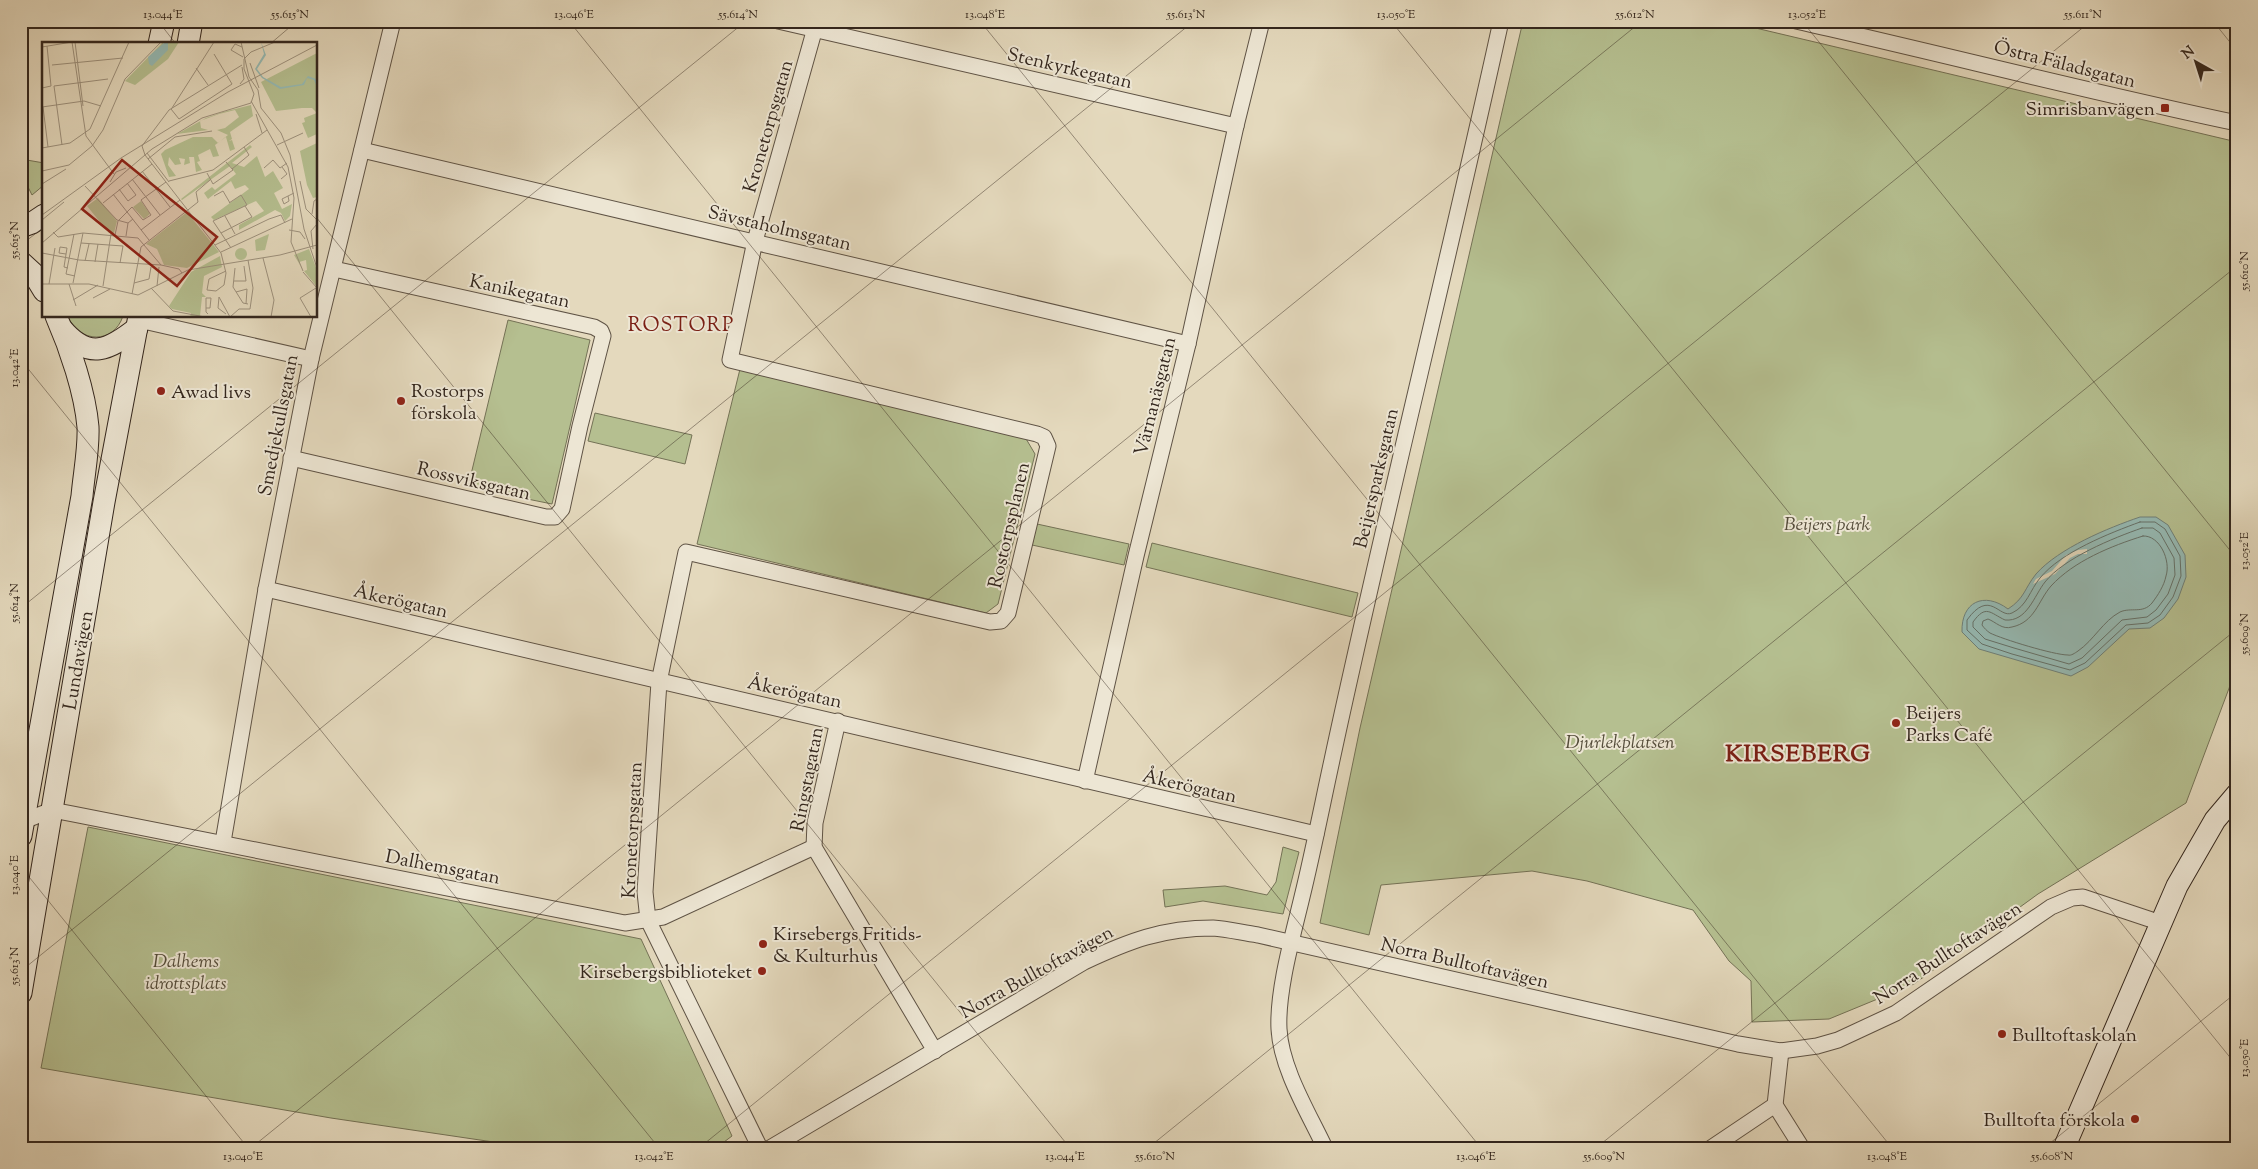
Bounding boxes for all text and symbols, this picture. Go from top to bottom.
text: 13.044°E [143,6,184,24]
text: 55.615°N [270,6,309,24]
text: 13.046°E [554,6,595,24]
text: 55.614°N [717,6,758,24]
text: 13.048°E [965,6,1006,24]
text: 55.613°N [1166,6,1206,24]
text: 13.050°E [1377,6,1416,24]
text: 55.612°N [1614,6,1655,24]
text: 13.052°E [1788,6,1827,24]
text: 55.611°N [2063,6,2102,24]
street label: Östra Fäladsgatan [1991,35,2138,96]
north arrow [2170,38,2220,88]
inset map [42,42,318,318]
street label: Stenkyrkegatan [1004,42,1135,97]
text: N [2178,42,2200,65]
street label: Kronetorpsgatan [738,57,801,196]
place label: Simrisbanvägen [2025,97,2155,124]
marker: Simrisbanvägen [2159,102,2171,114]
street label: Sävstaholmsgatan [705,200,854,259]
text: 55.615°N [6,221,24,260]
text: 55.610°N [2236,251,2254,292]
street label: Kanikegatan [467,269,572,316]
district label: ROSTORP [628,312,734,341]
street label: Värnanäsgatan [1129,334,1184,459]
text: 13.042°E [6,348,24,388]
street label: Smedjekullsgatan [252,352,306,499]
place label: Rostorps förskola [411,379,484,428]
place label: Awad livs [171,380,251,407]
marker: Awad livs [155,385,167,397]
marker: Rostorps förskola [395,395,407,407]
street label: Beijersparksgatan [1348,406,1407,551]
street label: Rossviksgatan [414,456,533,509]
street label: Rostorpsplanen [983,460,1038,591]
park label: Beijers park [1784,512,1870,539]
text: 13.052°E [2236,531,2254,570]
street label: Åkerögatan [351,578,450,626]
text: 55.614°N [6,583,24,624]
street label: Lundavägen [57,609,101,712]
text: 55.609°N [2236,613,2254,656]
street label: Åkerögatan [745,670,844,717]
place label: Beijers Parks Café [1906,701,1993,750]
marker: Beijers Parks Café [1890,717,1902,729]
street label: Ringstagatan [785,725,832,834]
park label: Djurlekplatsen [1565,730,1675,757]
district label: KIRSEBERG [1725,738,1871,772]
street label: Kronetorpsgatan [616,761,651,899]
street label: Åkerögatan [1140,763,1239,811]
street label: Dalhemsgatan [383,844,502,893]
text: 13.040°E [6,854,24,895]
street label: Norra Bulltoftavägen [1869,896,2028,1012]
street label: Norra Bulltoftavägen [956,920,1119,1027]
place label: Kirsebergs Fritids- & Kulturhus [773,922,922,971]
street label: Norra Bulltoftavägen [1378,932,1551,997]
marker: Kirsebergs Fritids- & Kulturhus [757,938,769,950]
text: 55.613°N [6,946,24,986]
park label: Dalhems idrottsplats [145,949,227,998]
place label: Kirsebergsbiblioteket [579,960,752,987]
marker: Kirsebergsbiblioteket [756,965,768,977]
place label: Bulltoftaskolan [2012,1023,2137,1050]
marker: Bulltoftaskolan [1996,1028,2008,1040]
text: 13.050°E [2236,1038,2254,1077]
place label: Bulltofta förskola [1983,1108,2125,1135]
marker: Bulltofta förskola [2129,1113,2141,1125]
text: 13.040°E [223,1148,264,1166]
text: 13.042°E [634,1148,674,1166]
text: 13.044°E [1045,1148,1086,1166]
text: 55.610°N [1134,1148,1175,1166]
text: 13.046°E [1456,1148,1497,1166]
text: 55.609°N [1582,1148,1625,1166]
text: 13.048°E [1867,1148,1908,1166]
text: 55.608°N [2030,1148,2073,1166]

